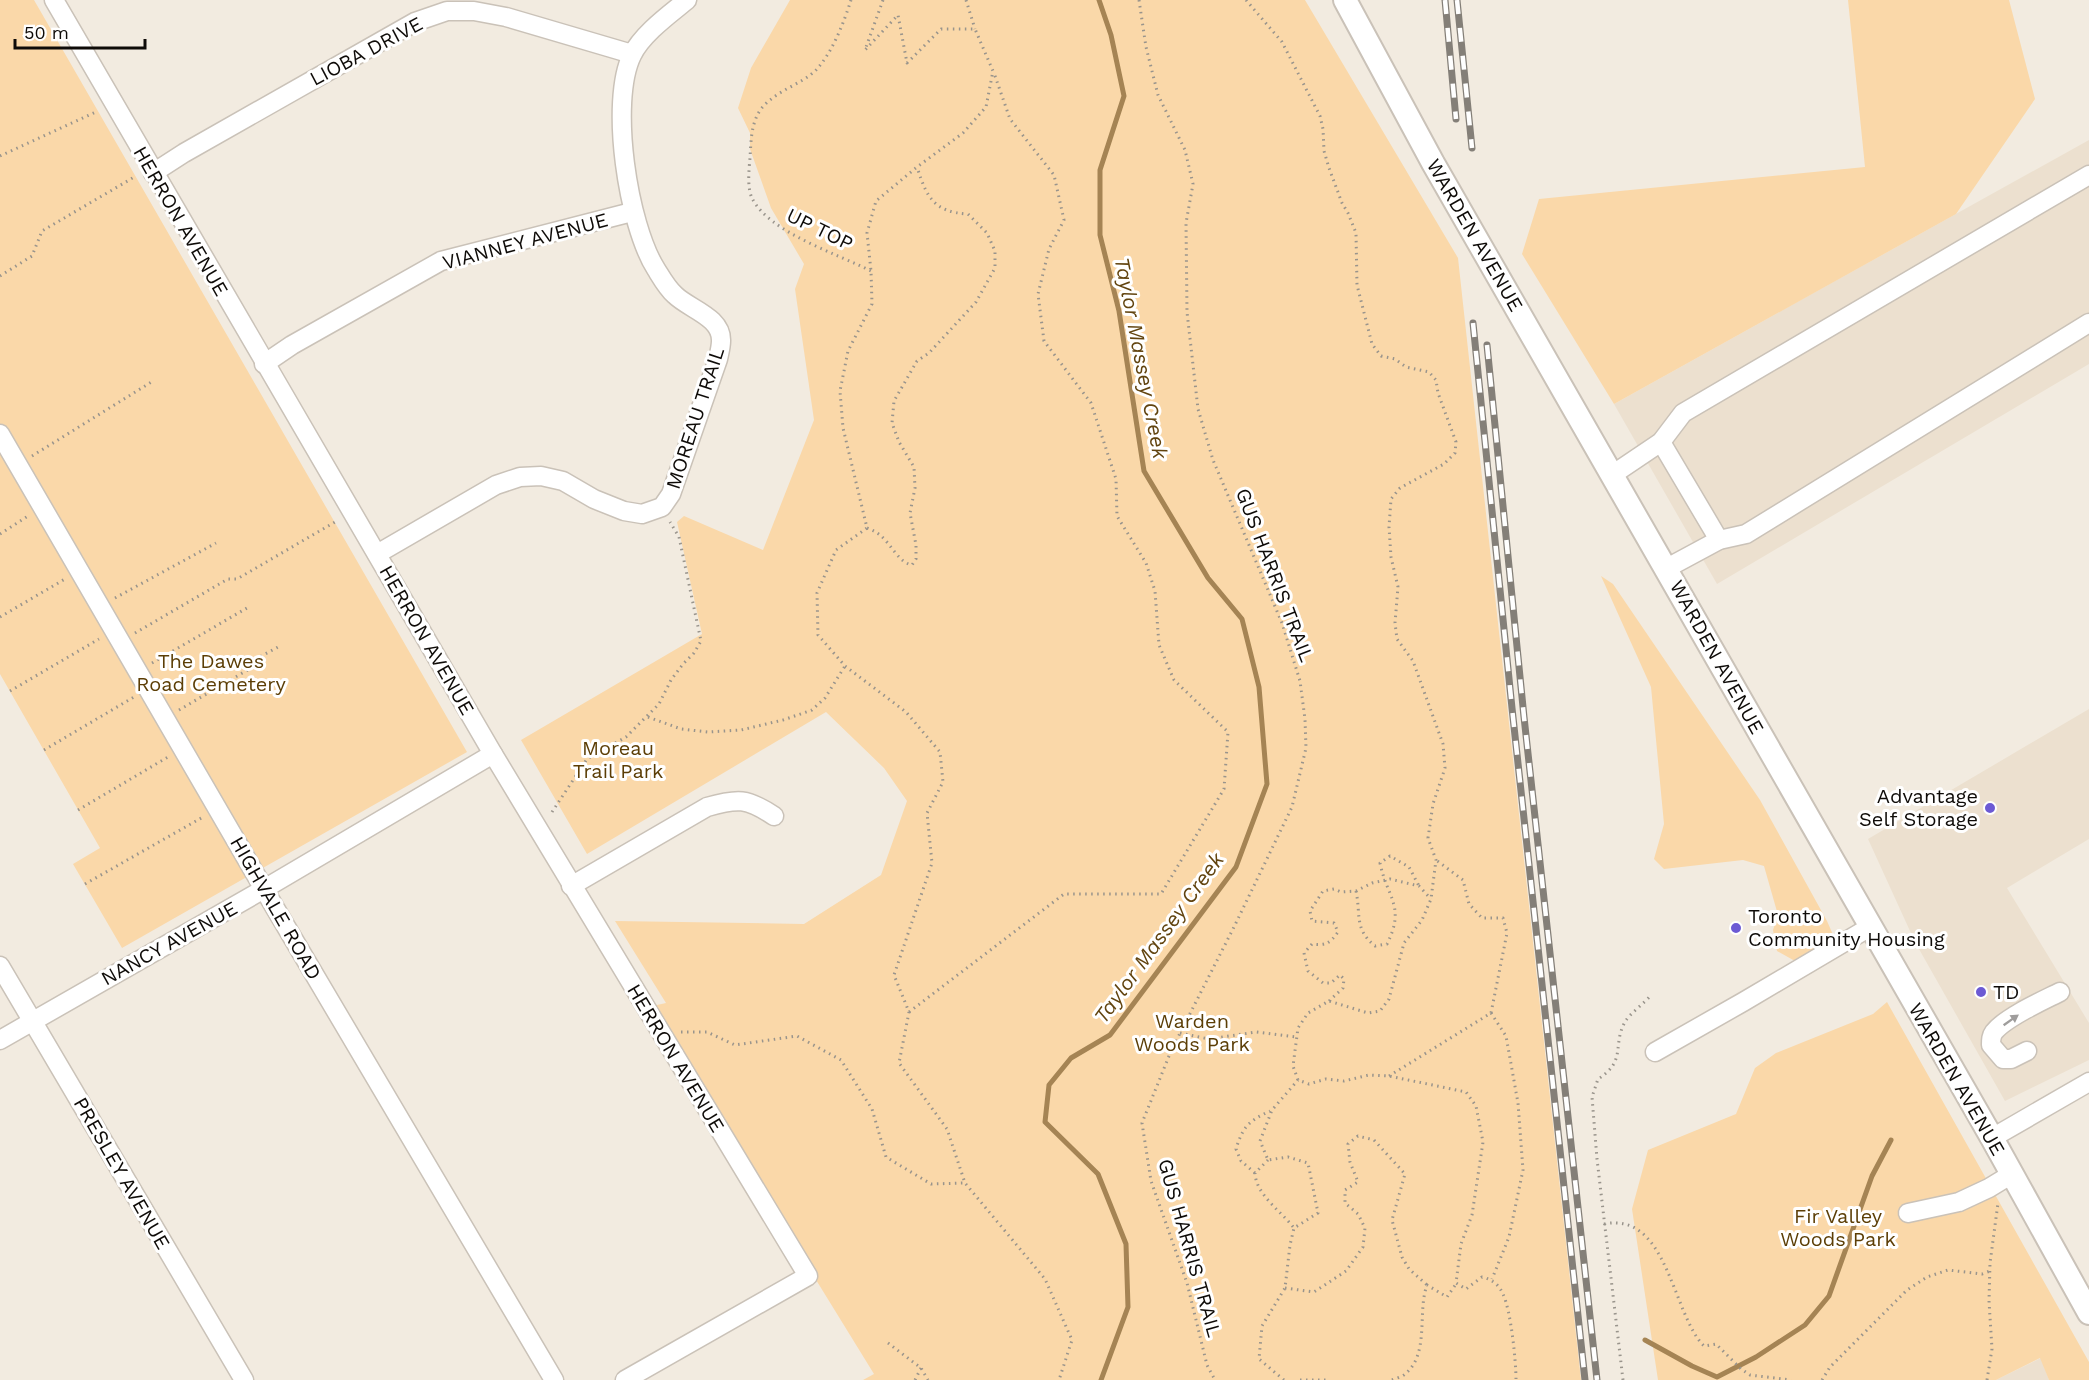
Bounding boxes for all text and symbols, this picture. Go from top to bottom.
street label: LIOBA DRIVE [305,11,427,91]
scale bar [15,12,146,50]
text: 50 m [24,22,69,43]
street label: HERRON AVENUE [128,142,234,300]
street label: WARDEN AVENUE [1422,154,1528,316]
street label: UP TOP [783,203,857,255]
street label: VIANNEY AVENUE [440,207,610,275]
water label: Taylor Massey Creek [1110,255,1173,461]
street label: MOREAU TRAIL [661,344,729,492]
street label: GUS HARRIS TRAIL [1231,485,1319,665]
street label: HERRON AVENUE [374,561,480,719]
street label: WARDEN AVENUE [1665,576,1769,738]
park label: The Dawes Road Cemetery [136,649,286,696]
park label: Moreau Trail Park [573,736,663,783]
place label: Advantage Self Storage [1859,784,1978,831]
marker: Advantage Self Storage [1983,801,1997,815]
street label: HIGHVALE ROAD [225,832,327,984]
water label: Taylor Massey Creek [1088,847,1229,1028]
street label: NANCY AVENUE [97,896,241,990]
place label: Toronto Community Housing [1748,904,1945,951]
marker: Toronto Community Housing [1729,921,1743,935]
street label: HERRON AVENUE [622,979,730,1137]
place label: TD [1993,980,2020,1004]
marker: TD [1974,985,1988,999]
street label: WARDEN AVENUE [1904,998,2010,1160]
park label: Warden Woods Park [1134,1009,1250,1056]
one-way arrow [2003,1014,2018,1026]
street label: PRESLEY AVENUE [69,1093,175,1253]
street label: GUS HARRIS TRAIL [1153,1156,1227,1340]
park label: Fir Valley Woods Park [1780,1204,1896,1251]

